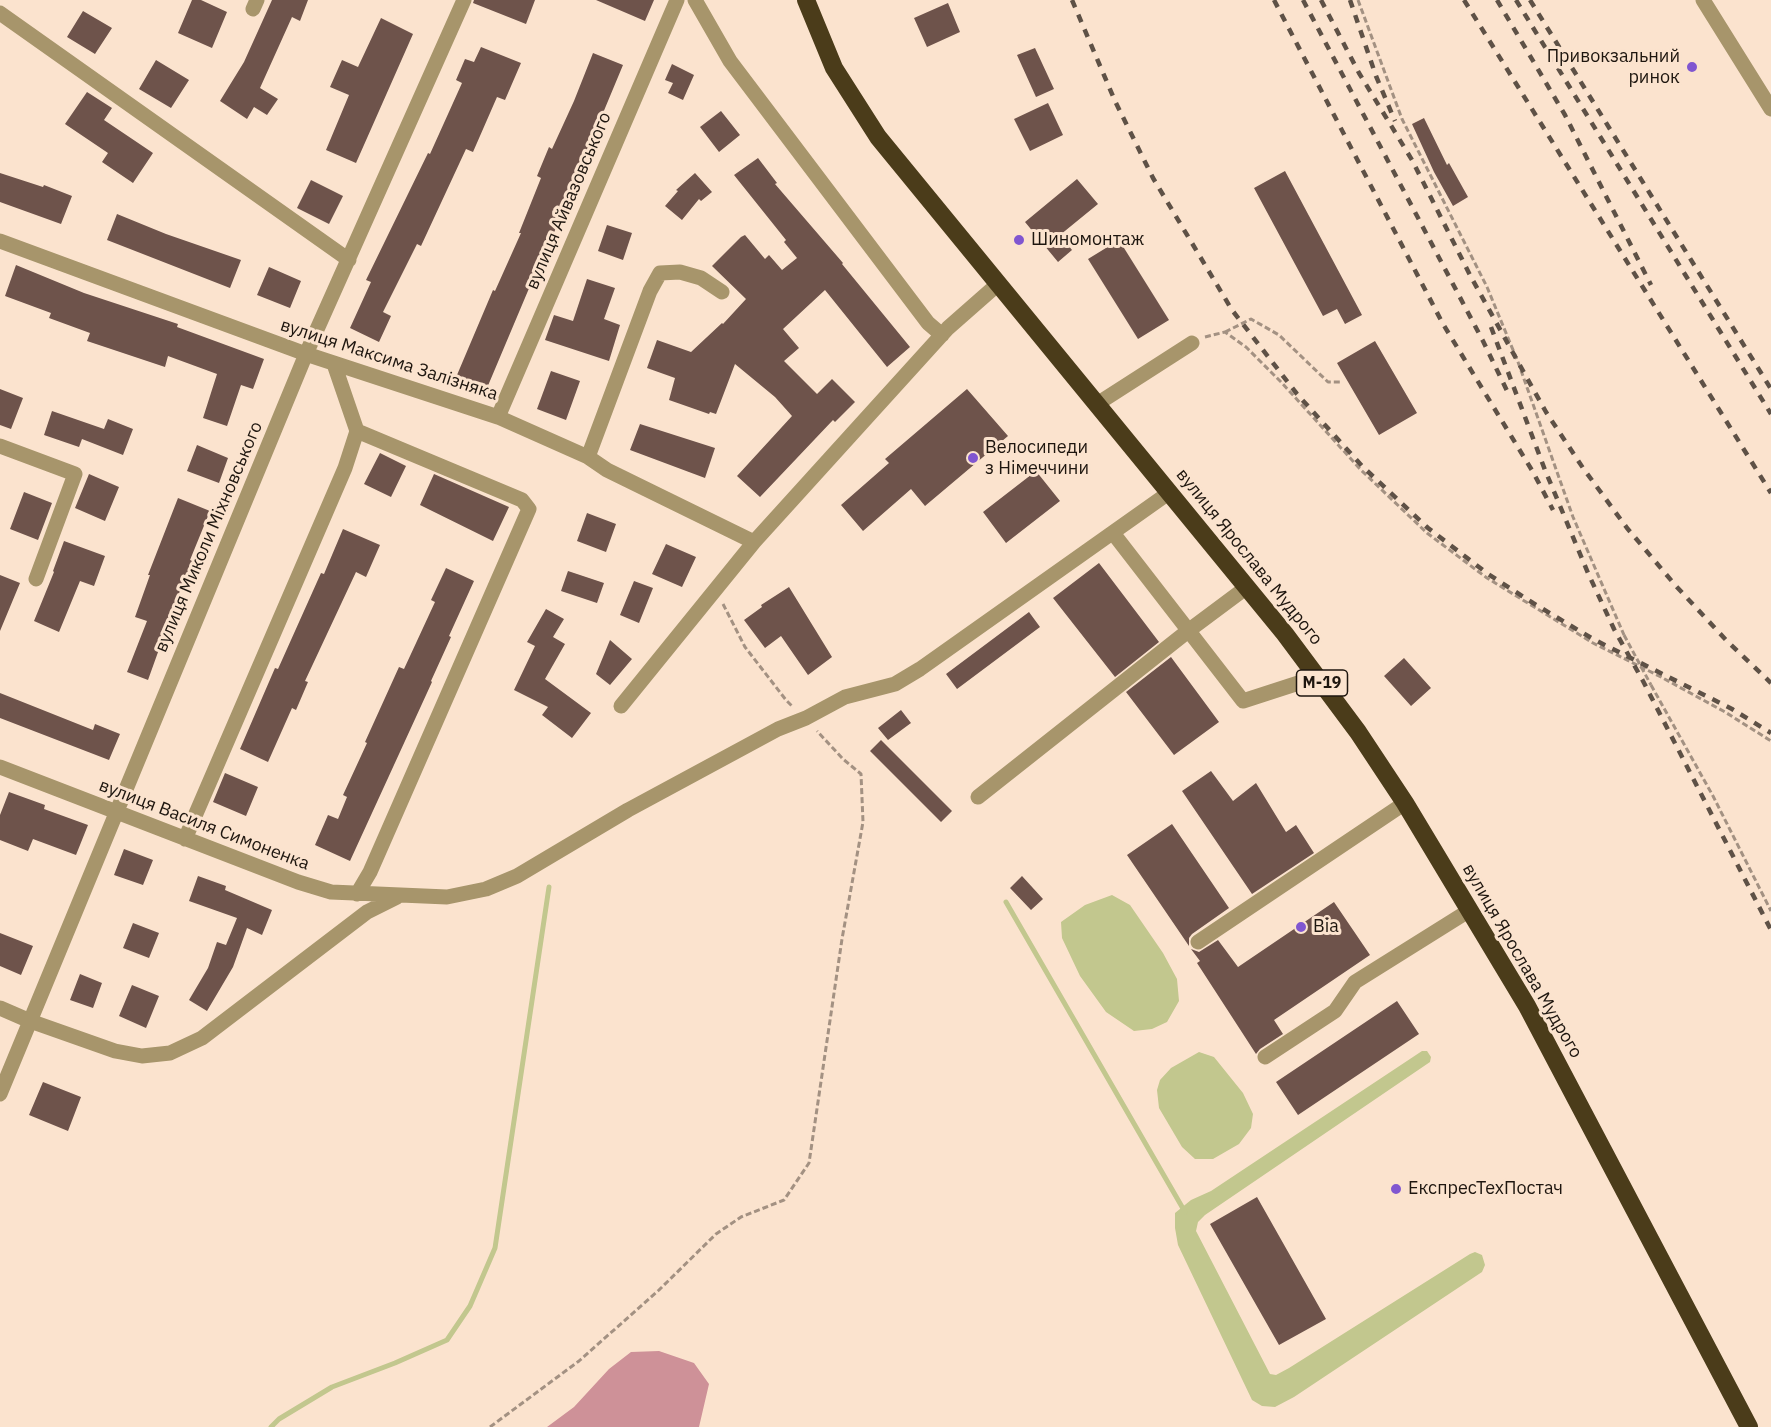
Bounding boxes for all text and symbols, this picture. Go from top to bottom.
place label: Привокзальний ринок [1547,46,1680,88]
marker: Привокзальний ринок [1685,60,1699,74]
street label: вулиця Айвазовського [522,109,616,293]
place label: Шиномонтаж [1031,229,1144,251]
marker: Шиномонтаж [1012,233,1026,247]
street label: вулиця Максима Залізняка [277,315,501,405]
street label: вулиця Миколи Міхновського [151,418,267,656]
place label: Велосипеди з Німеччини [985,437,1089,480]
marker: Велосипеди з Німеччини [966,451,980,465]
street label: вулиця Ярослава Мудрого [1171,464,1327,650]
road number: М-19 [1296,670,1348,696]
street label: вулиця Василя Симоненка [96,775,312,875]
street label: вулиця Ярослава Мудрого [1457,860,1587,1062]
place label: Віа [1313,916,1339,938]
marker: Віа [1294,920,1308,934]
place label: ЕкспресТехПостач [1408,1178,1563,1200]
marker: ЕкспресТехПостач [1389,1182,1403,1196]

